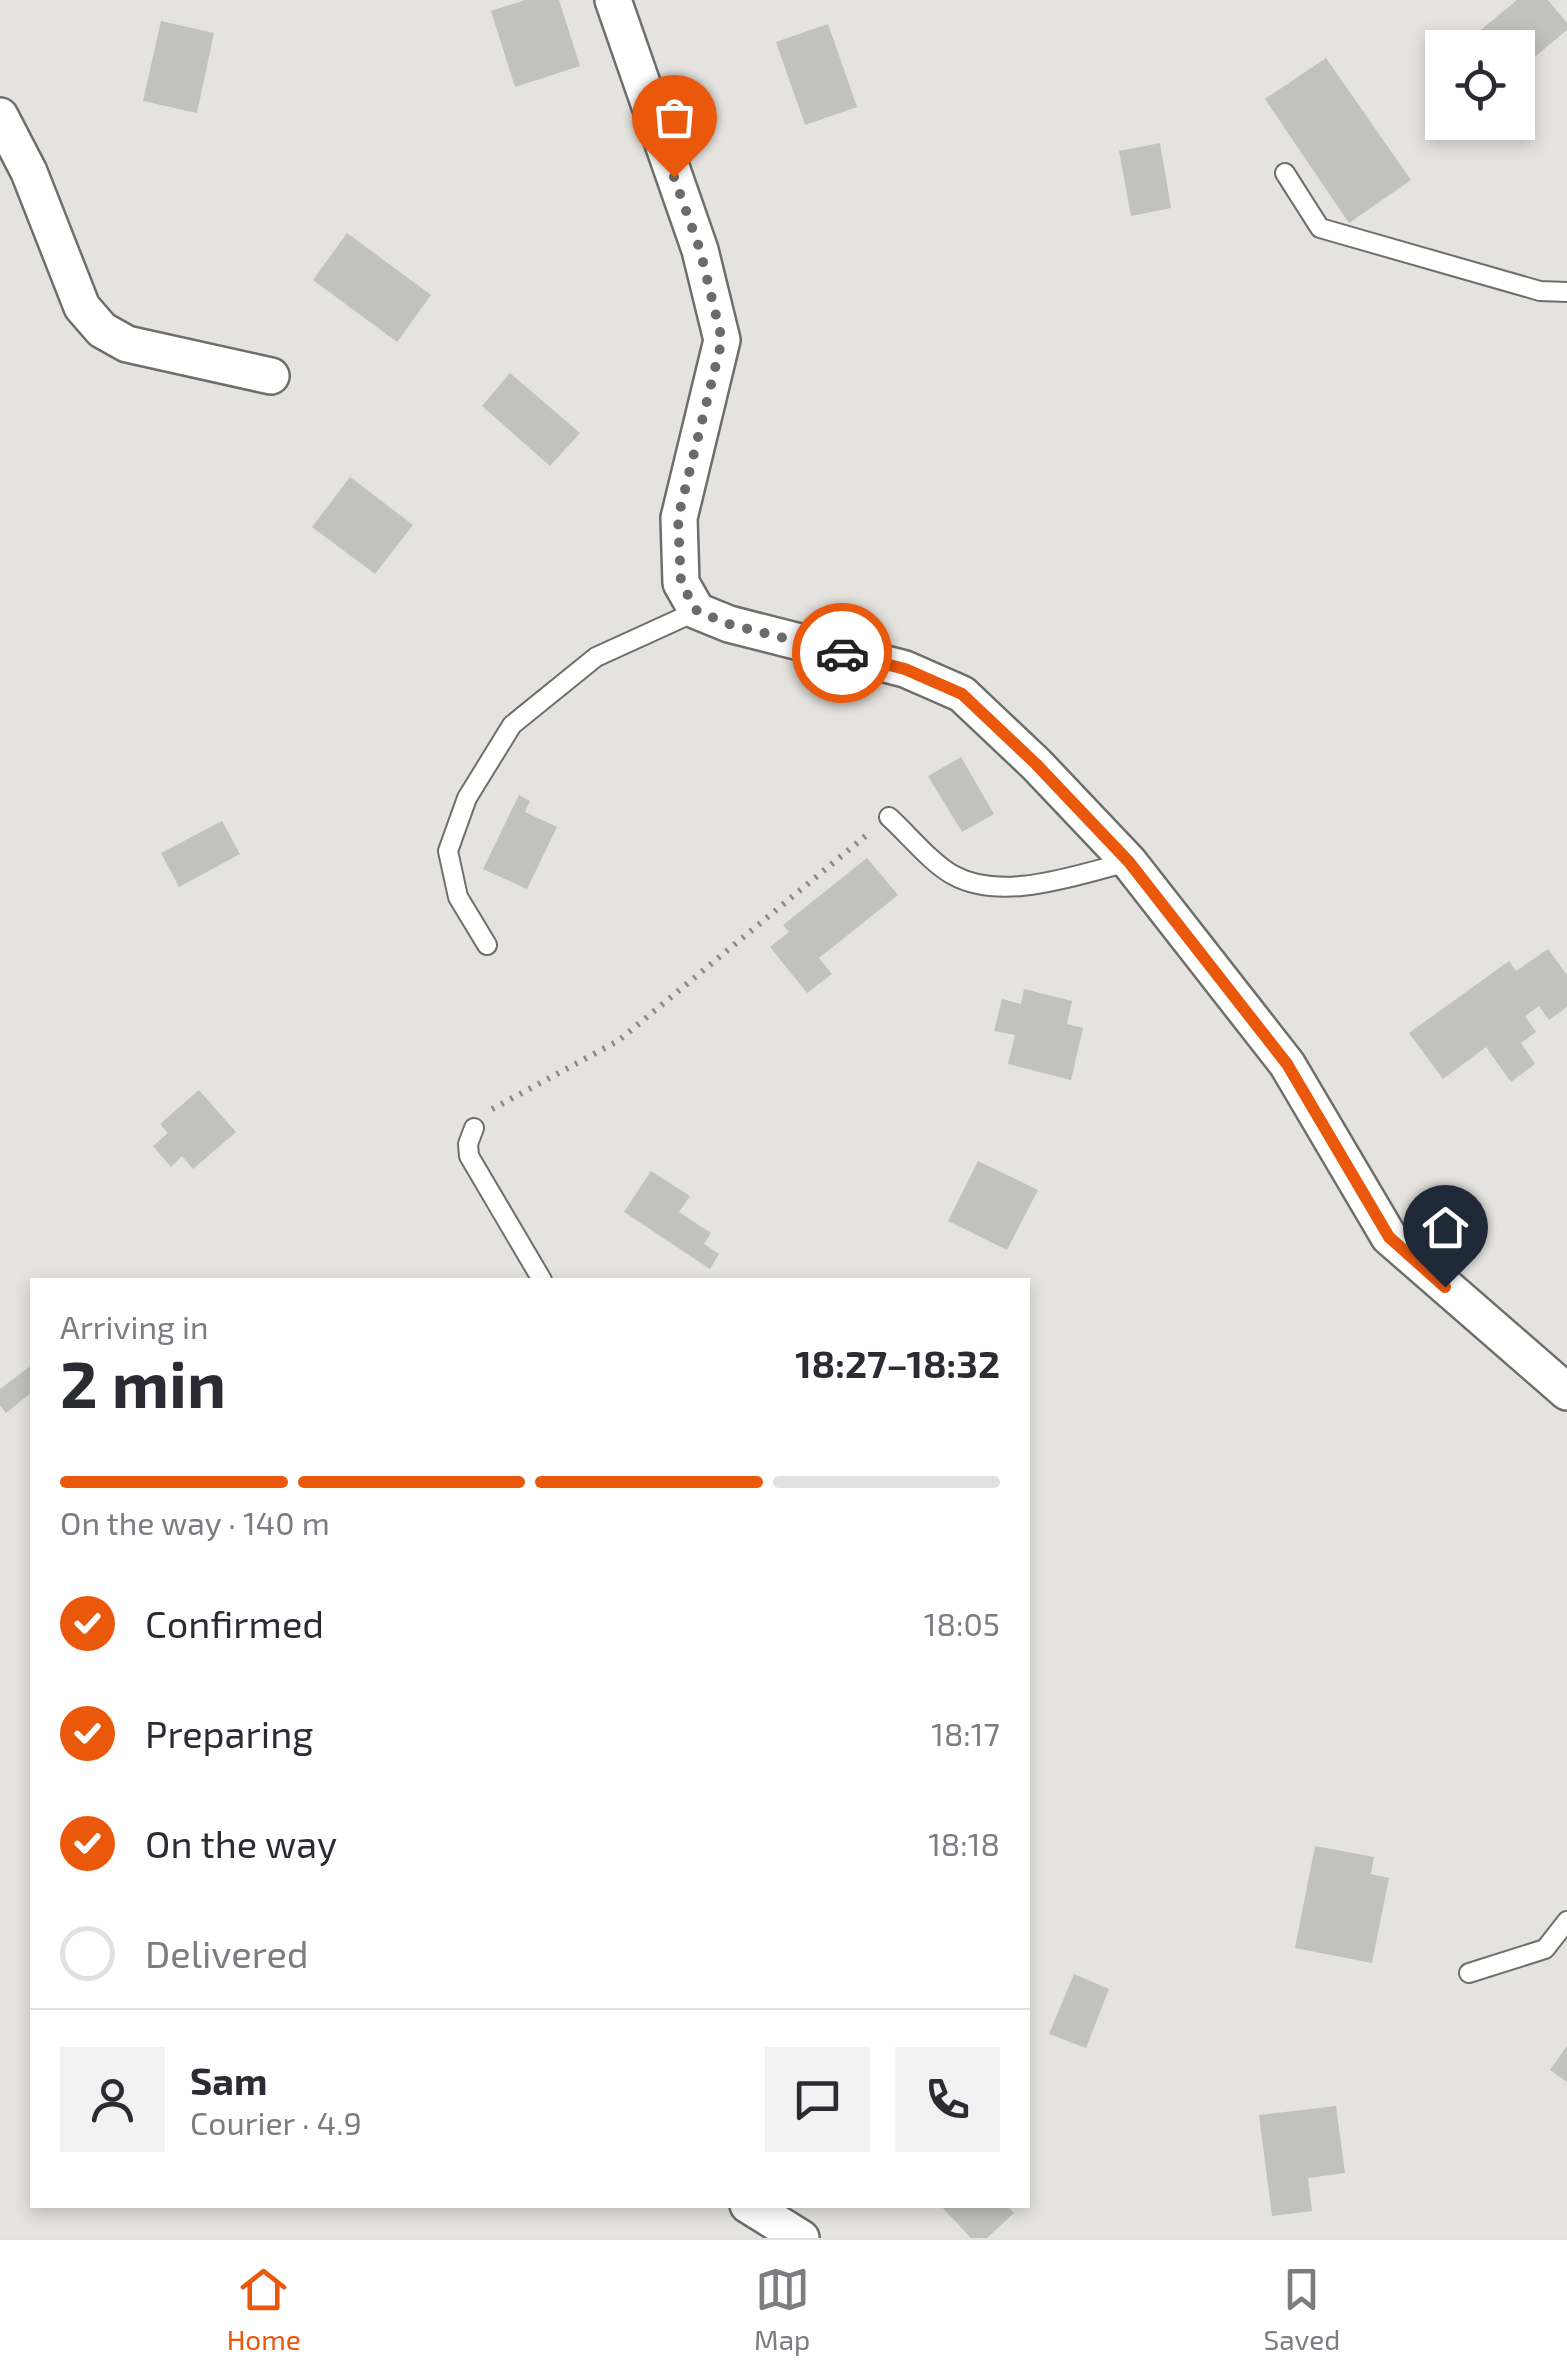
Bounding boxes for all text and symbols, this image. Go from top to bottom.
map controls [1425,30,1535,140]
button: locate [1425,30,1535,140]
pin [632,75,717,178]
icon: bag [647,90,702,145]
courier [792,603,892,703]
icon: car [815,626,870,681]
pin [1403,1185,1488,1288]
icon: home [1418,1200,1473,1255]
text: Arriving in [60,1307,209,1345]
text: 18:27–18:32 [795,1340,1000,1386]
text: 2 min [60,1343,226,1421]
text: On the way · 140 m [60,1503,330,1541]
icon: check [60,1596,115,1651]
text: Confirmed [145,1600,324,1646]
text: 18:05 [924,1604,1000,1642]
icon: check [60,1706,115,1761]
text: Preparing [145,1710,313,1756]
text: 18:17 [931,1714,1000,1752]
icon: check [60,1816,115,1871]
text: On the way [145,1820,337,1866]
text: 18:18 [928,1824,1000,1862]
text: Delivered [145,1930,309,1976]
button: person [60,2047,165,2152]
button: chat [765,2047,870,2152]
button: phone [895,2047,1000,2152]
text: Sam [190,2057,267,2103]
text: Courier · 4.9 [190,2103,362,2141]
tab: Home [227,2262,301,2356]
tab: Map [754,2262,810,2356]
tab: Saved [1264,2262,1340,2356]

